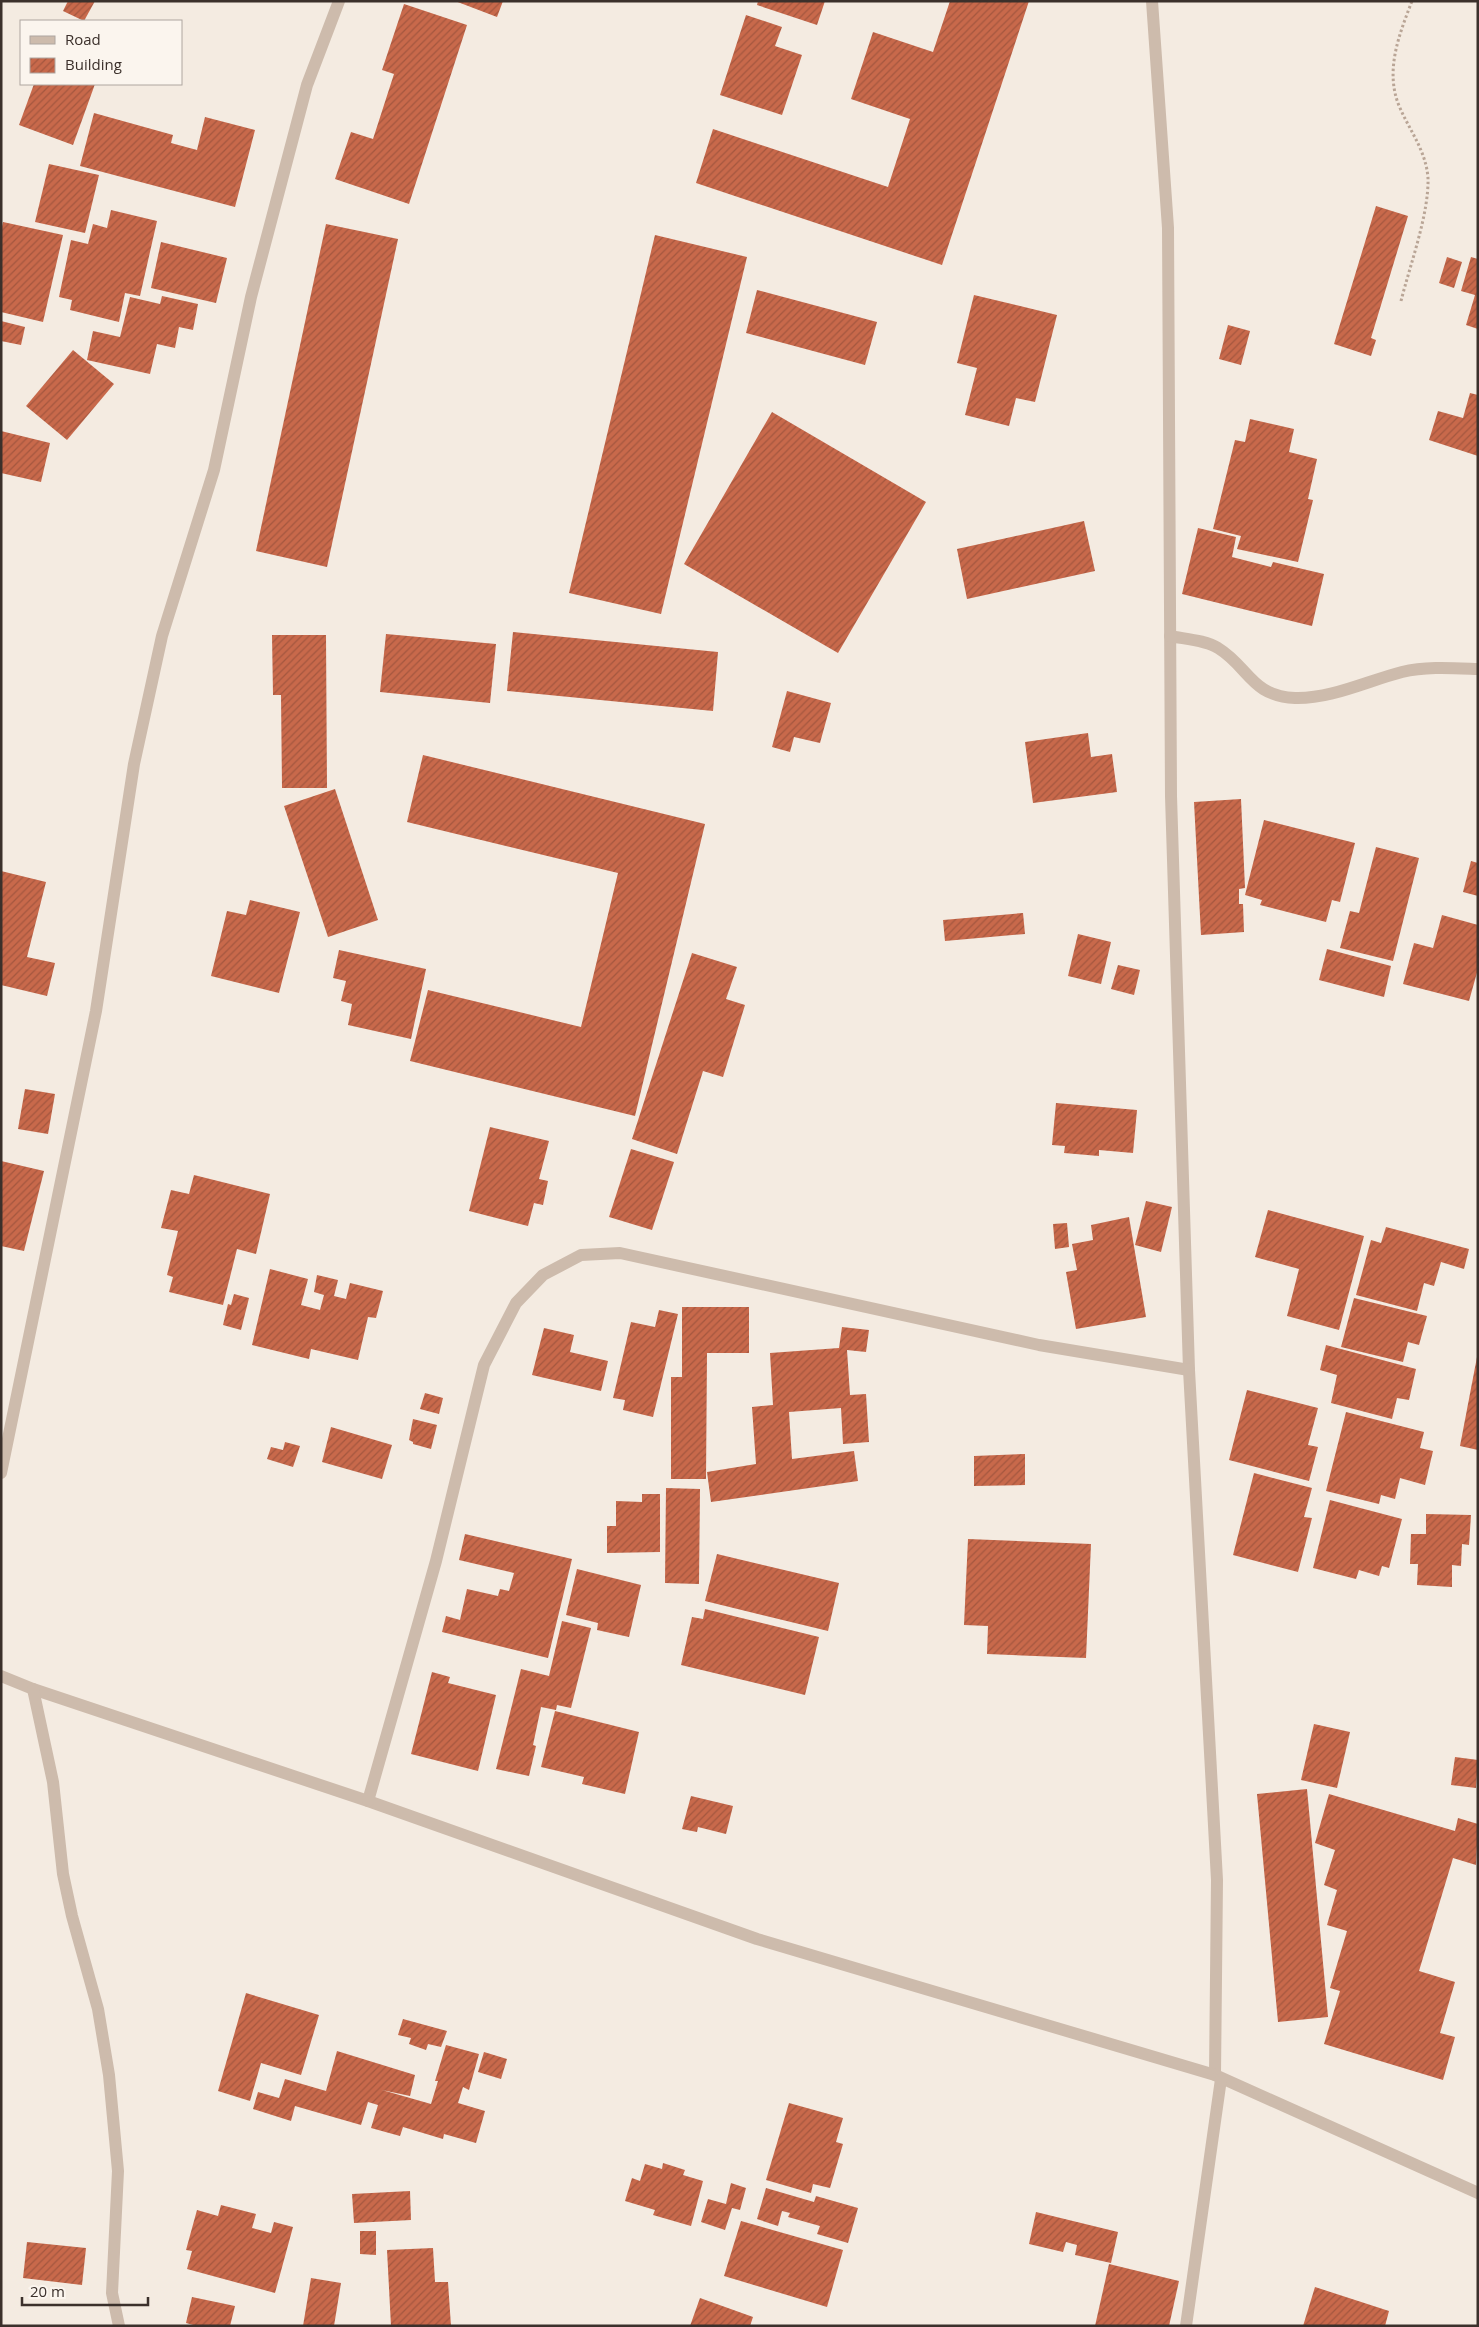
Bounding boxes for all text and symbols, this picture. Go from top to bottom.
legend [20,20,182,85]
text: Road [65,29,101,49]
text: Building [65,54,122,74]
scale bar [22,2274,149,2306]
text: 20 m [30,2281,65,2301]

